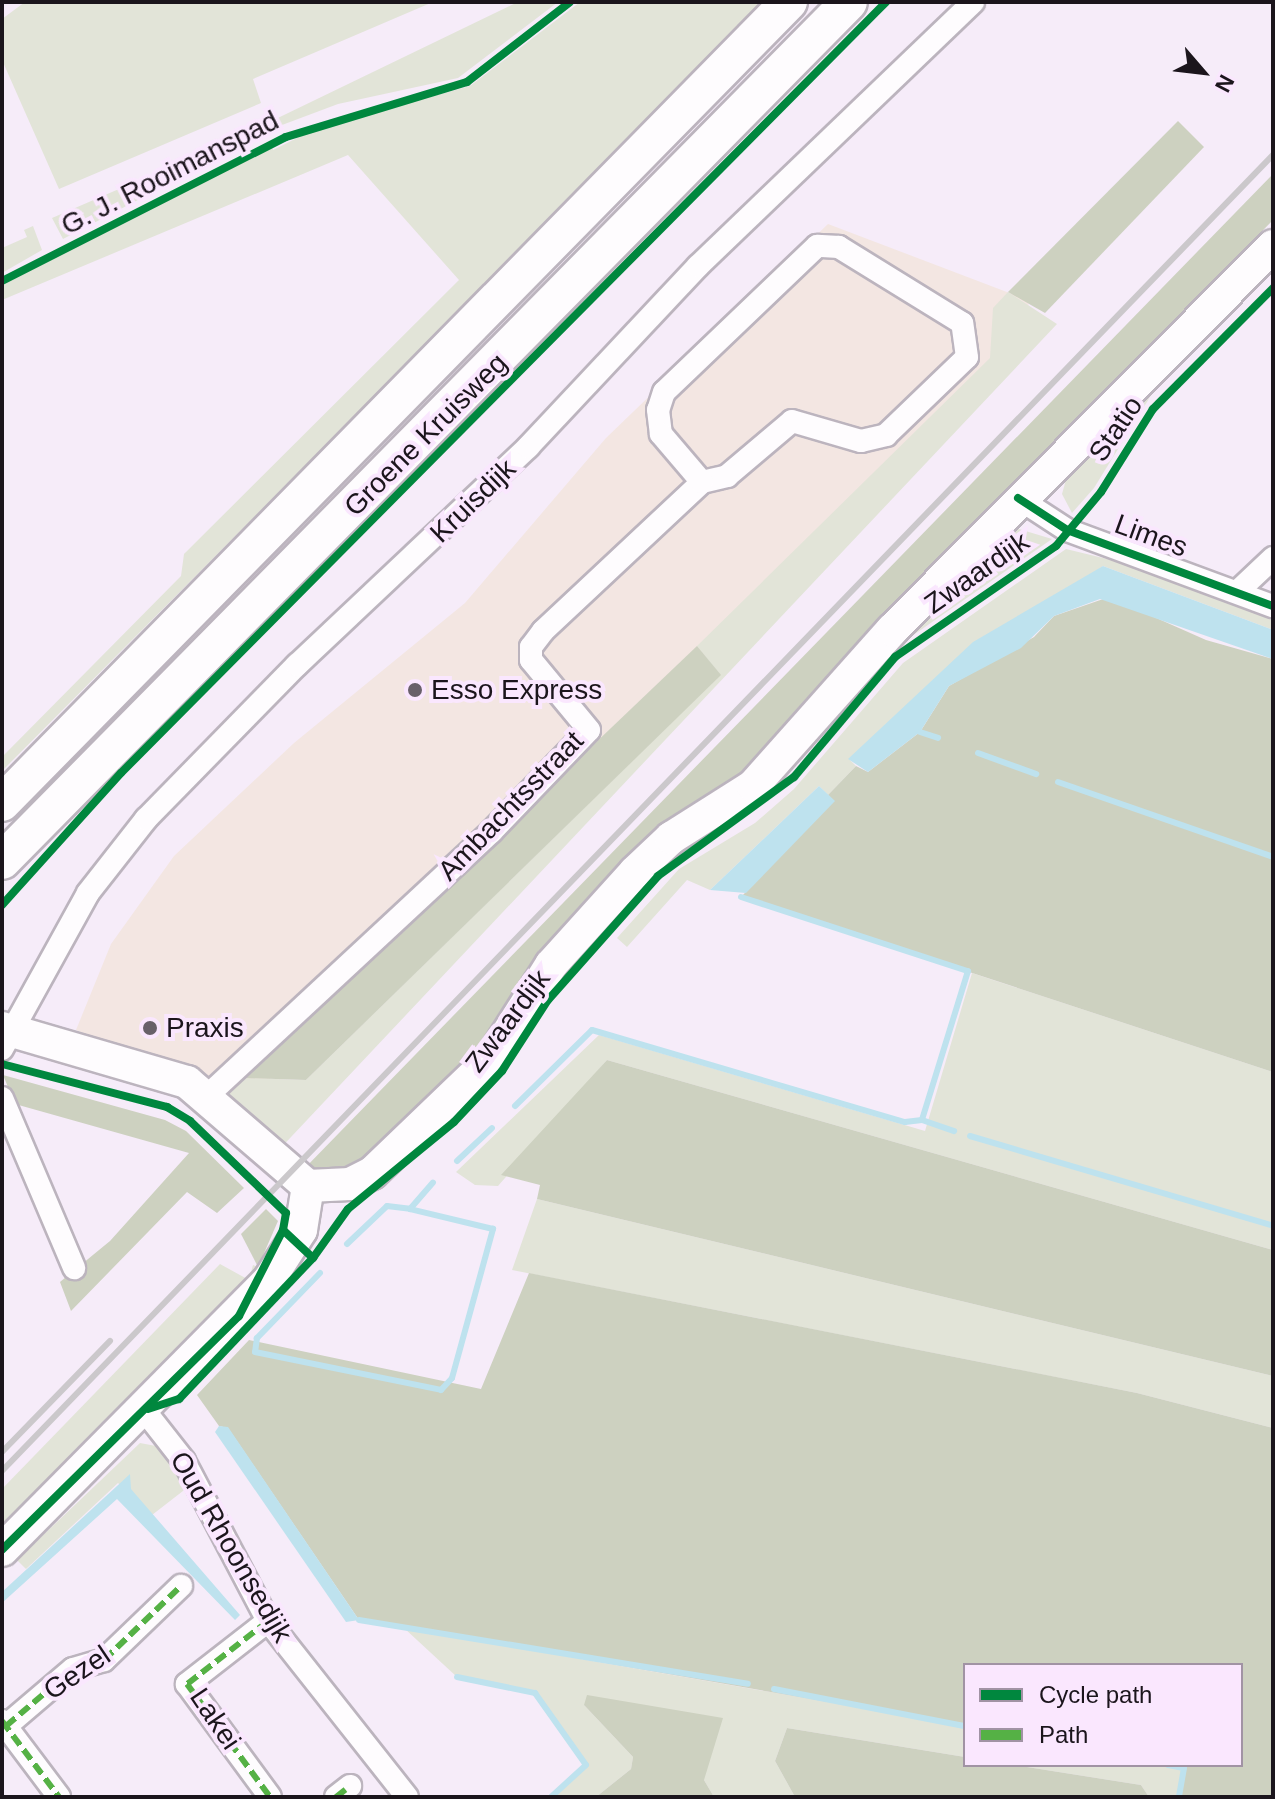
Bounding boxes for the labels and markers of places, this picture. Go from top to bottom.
place label: Esso Express [431,673,602,707]
marker: Esso Express [406,681,424,699]
place label: Praxis [166,1011,244,1045]
marker: Praxis [141,1019,159,1037]

